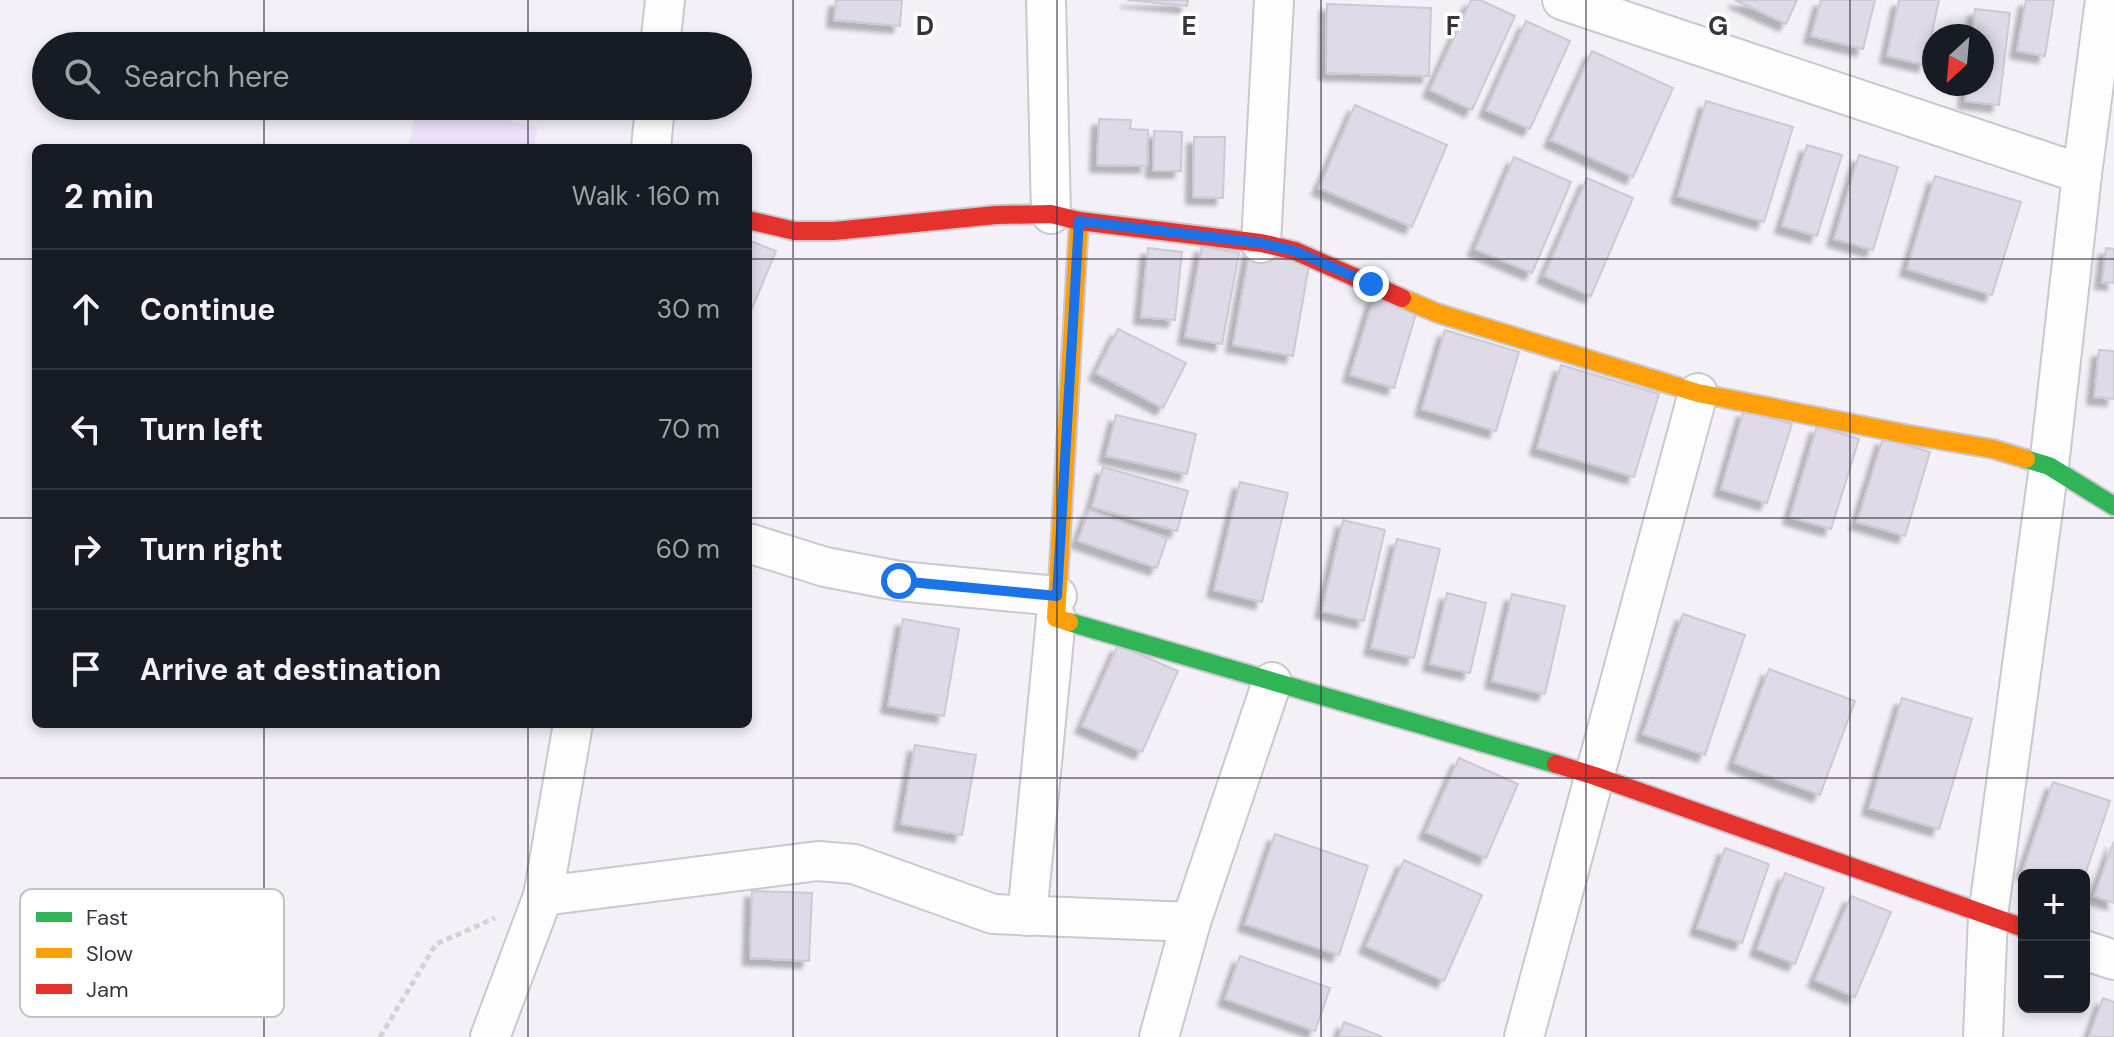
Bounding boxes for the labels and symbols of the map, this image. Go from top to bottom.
text: D [916,9,934,43]
text: E [1181,9,1197,43]
text: F [1446,9,1460,43]
text: G [1708,9,1728,43]
north arrow [1922,24,1994,96]
route end [1353,266,1389,302]
route start [881,563,917,599]
legend [20,889,284,1017]
text: Fast [86,903,128,932]
text: Slow [86,939,133,968]
text: Jam [86,975,129,1004]

